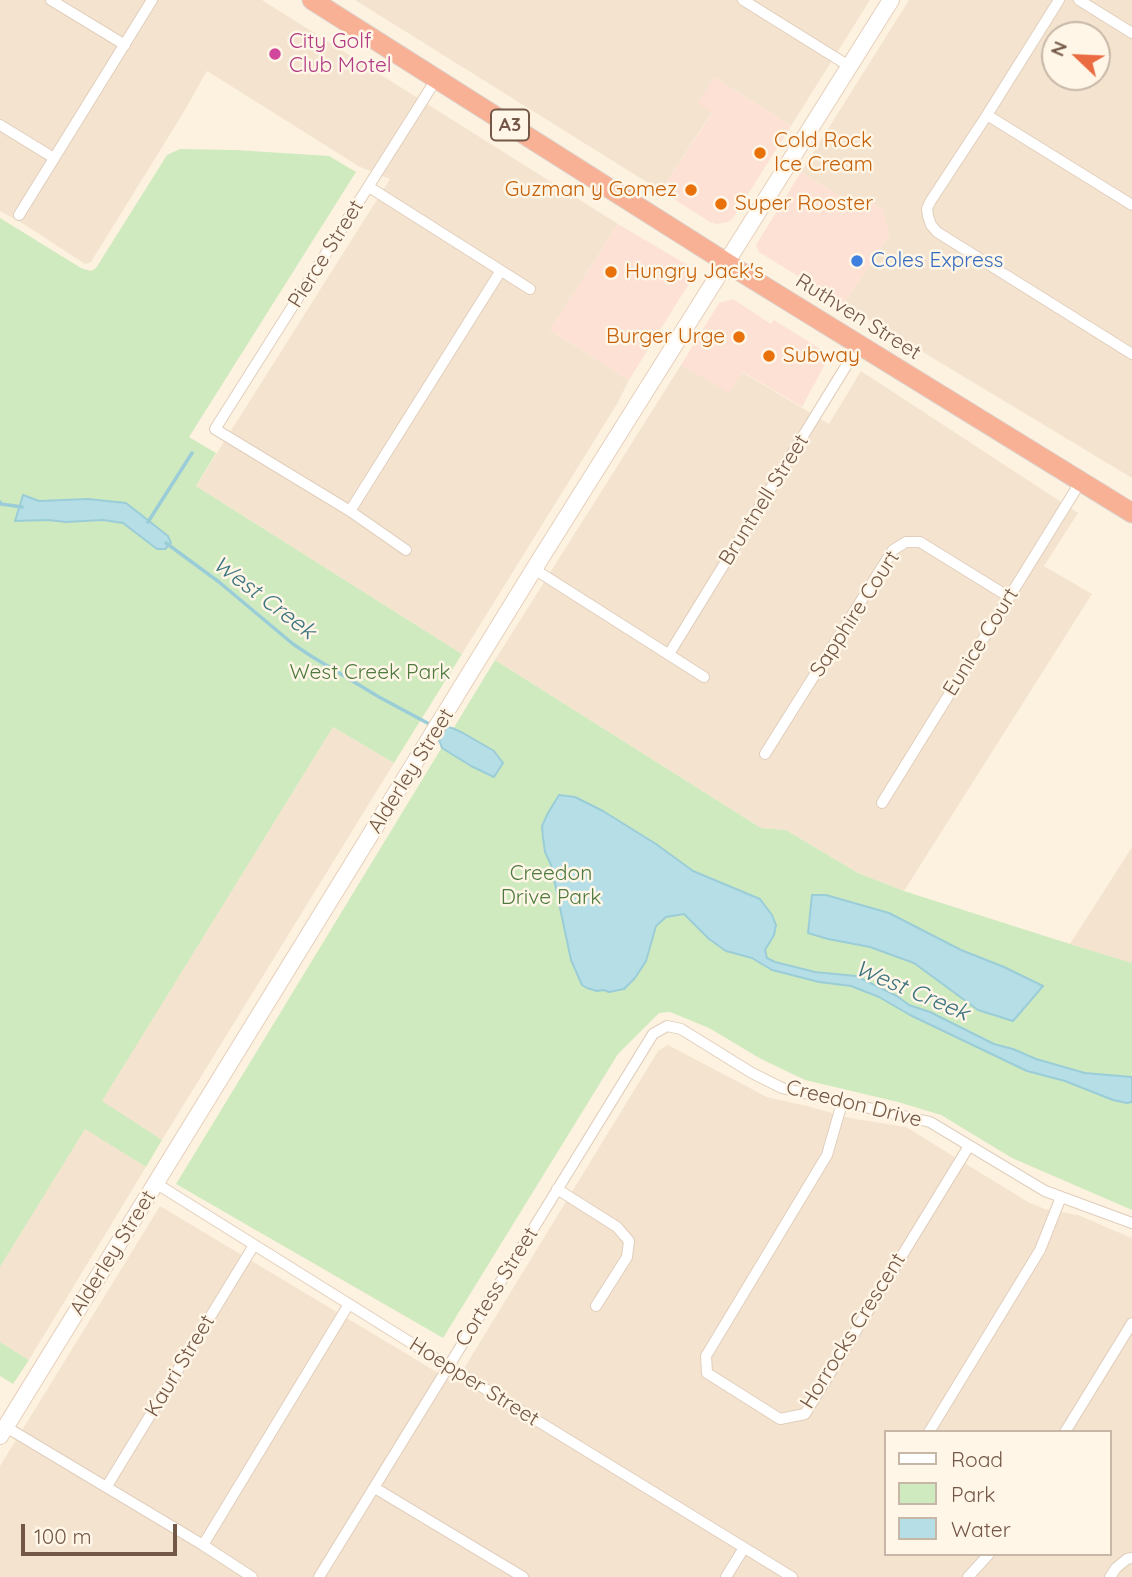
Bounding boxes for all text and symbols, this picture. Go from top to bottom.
north arrow [1041,21,1111,91]
place label: City Golf Club Motel [289,29,392,79]
text: N [1045,37,1072,60]
marker: City Golf Club Motel [267,46,283,62]
road number: A3 [491,110,529,140]
place label: Cold Rock Ice Cream [774,128,873,178]
marker: Cold Rock Ice Cream [752,145,768,161]
place label: Guzman y Gomez [505,177,677,203]
marker: Guzman y Gomez [683,182,699,198]
place label: Super Rooster [735,191,873,217]
street label: Pierce Street [283,195,369,313]
marker: Super Rooster [713,196,729,212]
place label: Coles Express [871,248,1003,274]
marker: Coles Express [849,253,865,269]
place label: Hungry Jack's [625,259,764,285]
marker: Hungry Jack's [603,264,619,280]
street label: Ruthven Street [791,268,925,366]
place label: Burger Urge [606,324,725,350]
marker: Burger Urge [731,329,747,345]
place label: Subway [783,343,860,369]
marker: Subway [761,348,777,364]
street label: Bruntnell Street [714,430,814,570]
street label: Sapphire Court [805,546,905,682]
water label: West Creek [207,550,321,646]
street label: Eunice Court [938,583,1024,701]
park label: West Creek Park [289,660,451,686]
street label: Alderley Street [363,704,459,838]
park label: Creedon Drive Park [501,861,601,911]
water label: West Creek [851,955,973,1027]
street label: Creedon Drive [784,1075,924,1133]
street label: Alderley Street [65,1186,161,1320]
street label: Cortess Street [450,1223,544,1351]
street label: Horrocks Crescent [795,1248,911,1414]
street label: Kauri Street [140,1311,220,1421]
street label: Hoepper Street [404,1332,544,1432]
legend [884,1430,1111,1556]
text: Road [951,1446,1003,1472]
text: Park [951,1481,995,1507]
scale bar [24,1510,180,1554]
text: Water [951,1516,1011,1542]
text: 100 m [34,1523,92,1549]

